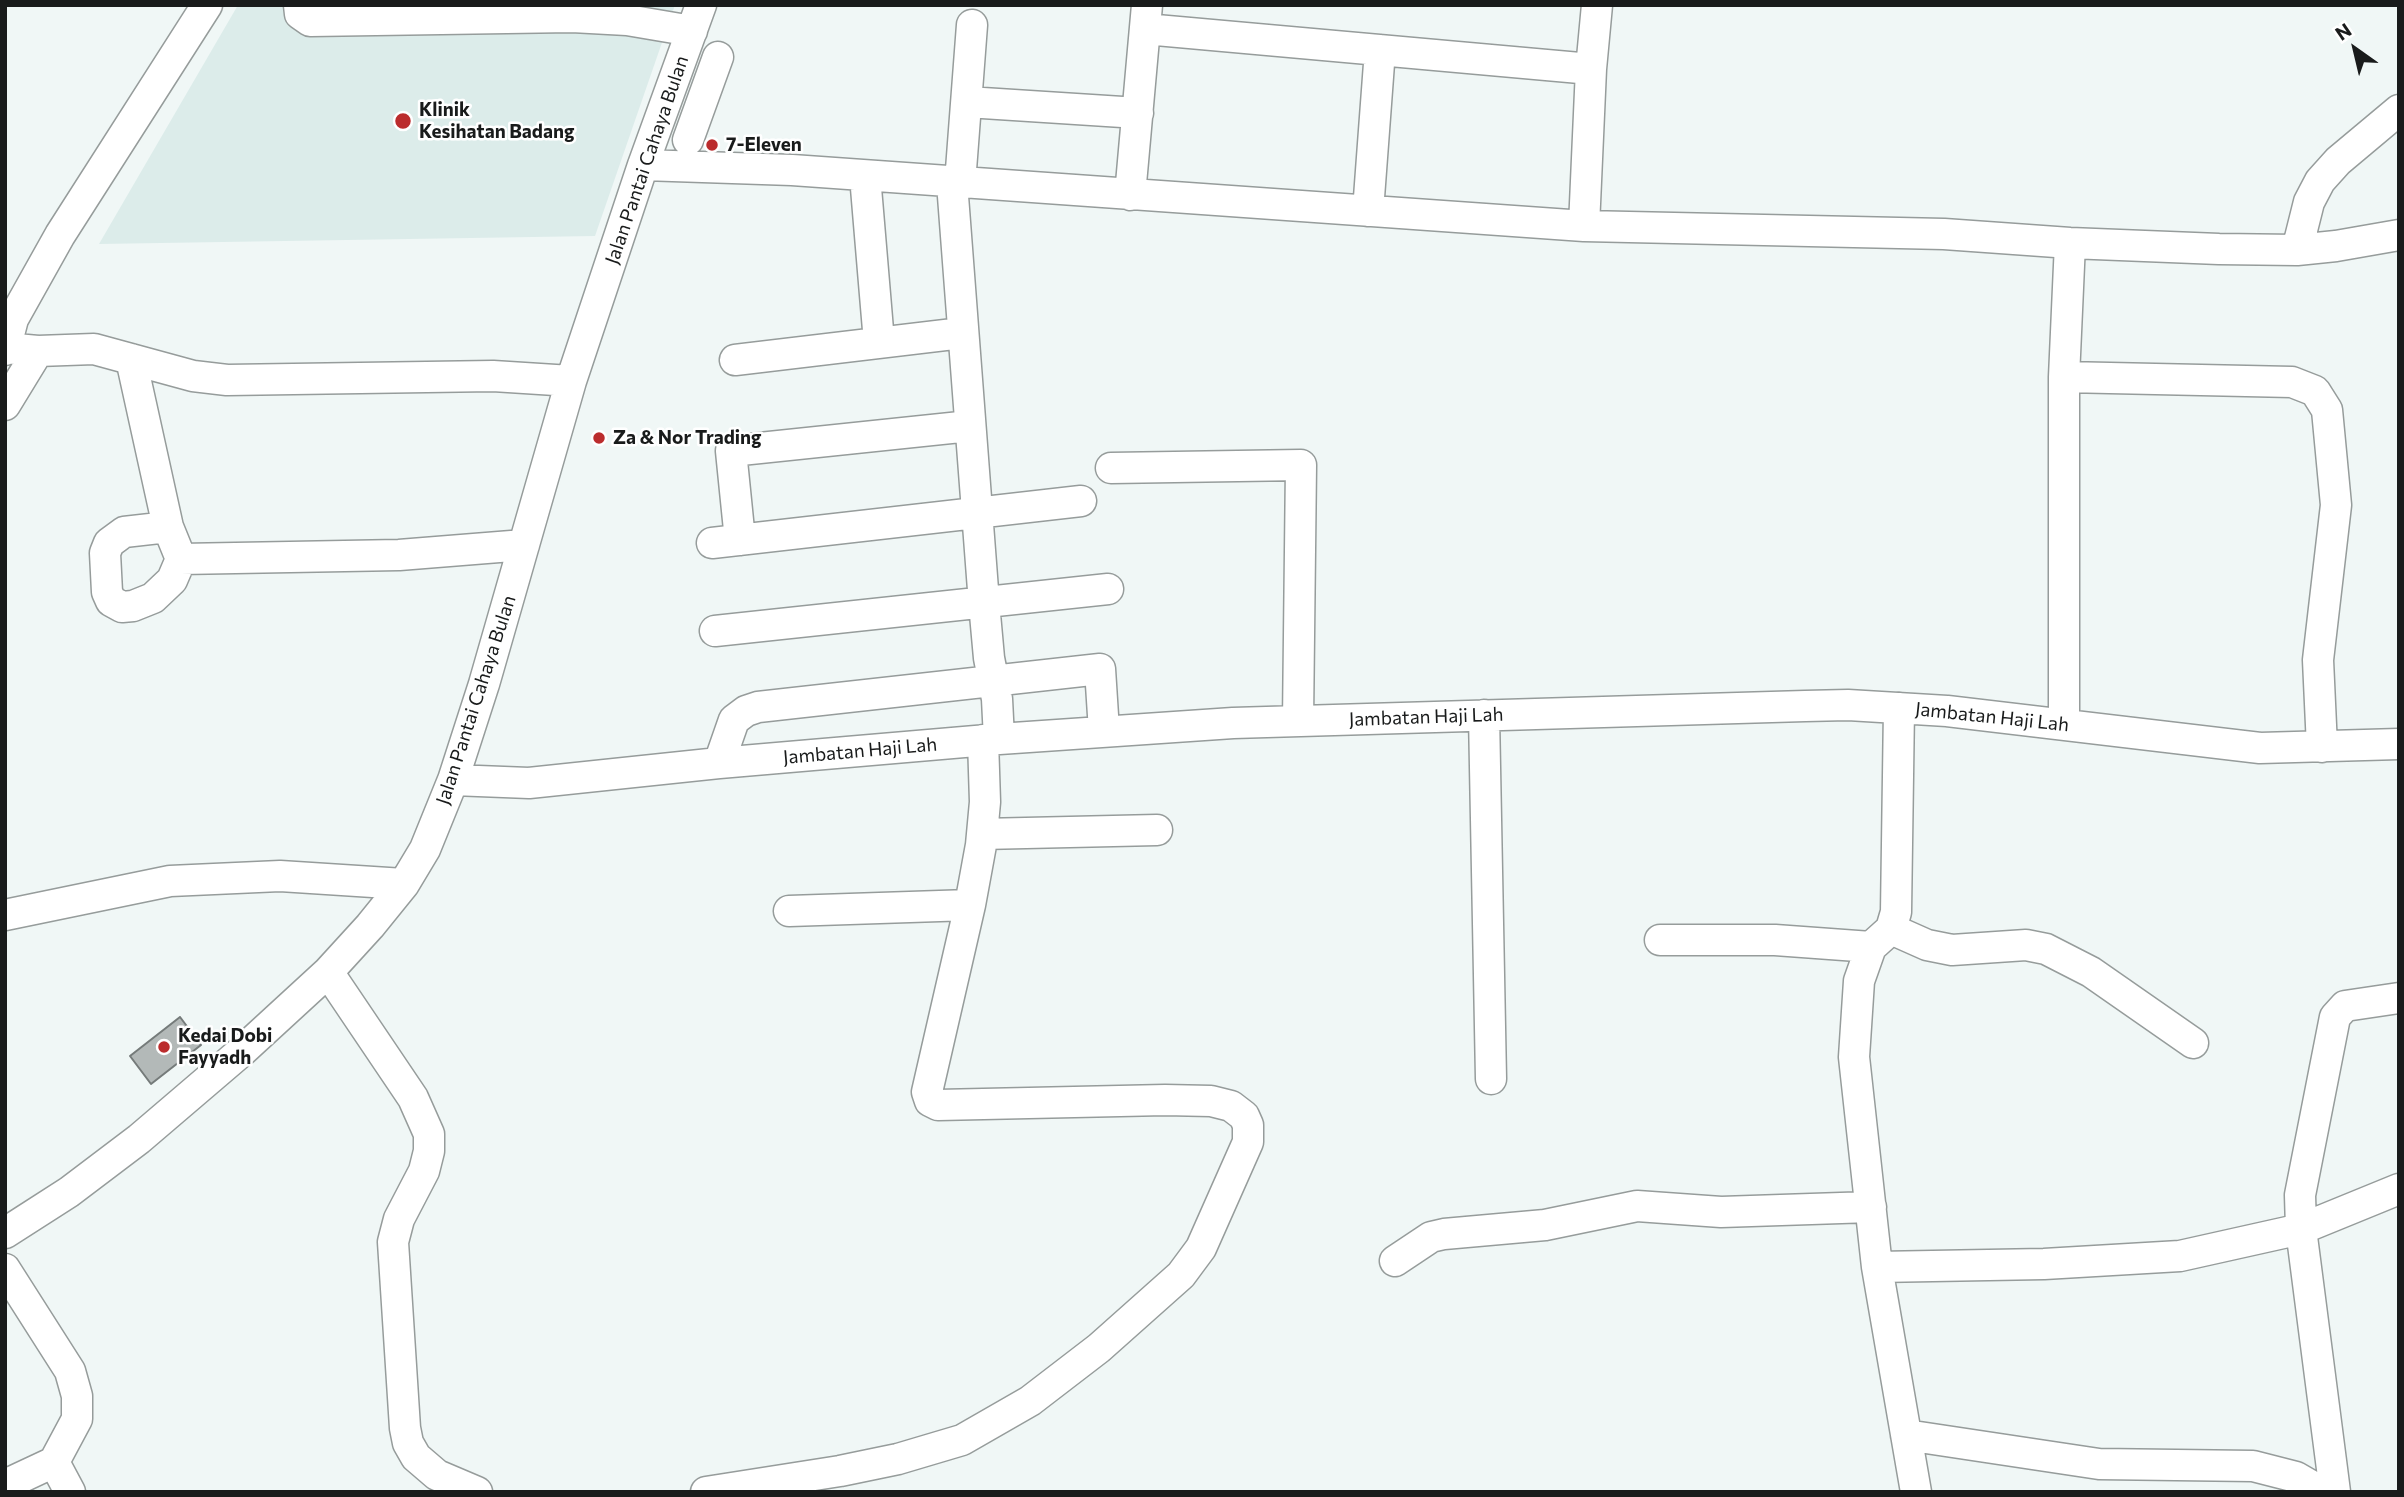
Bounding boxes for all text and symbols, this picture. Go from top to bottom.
north arrow [2320,14,2390,84]
text: N [2331,18,2355,45]
street label: Jalan Pantai Cahaya Bulan [601,53,693,267]
place label: Klinik Kesihatan Badang [419,99,574,143]
marker: Klinik Kesihatan Badang [393,111,413,131]
place label: 7-Eleven [726,134,802,156]
marker: 7-Eleven [704,137,720,153]
place label: Za & Nor Trading [613,427,761,449]
marker: Za & Nor Trading [591,430,607,446]
street label: Jalan Pantai Cahaya Bulan [431,592,521,808]
street label: Jambatan Haji Lah [1914,698,2070,736]
street label: Jambatan Haji Lah [1348,703,1504,731]
street label: Jambatan Haji Lah [782,733,938,769]
place label: Kedai Dobi Fayyadh [178,1025,272,1069]
marker: Kedai Dobi Fayyadh [156,1039,172,1055]

